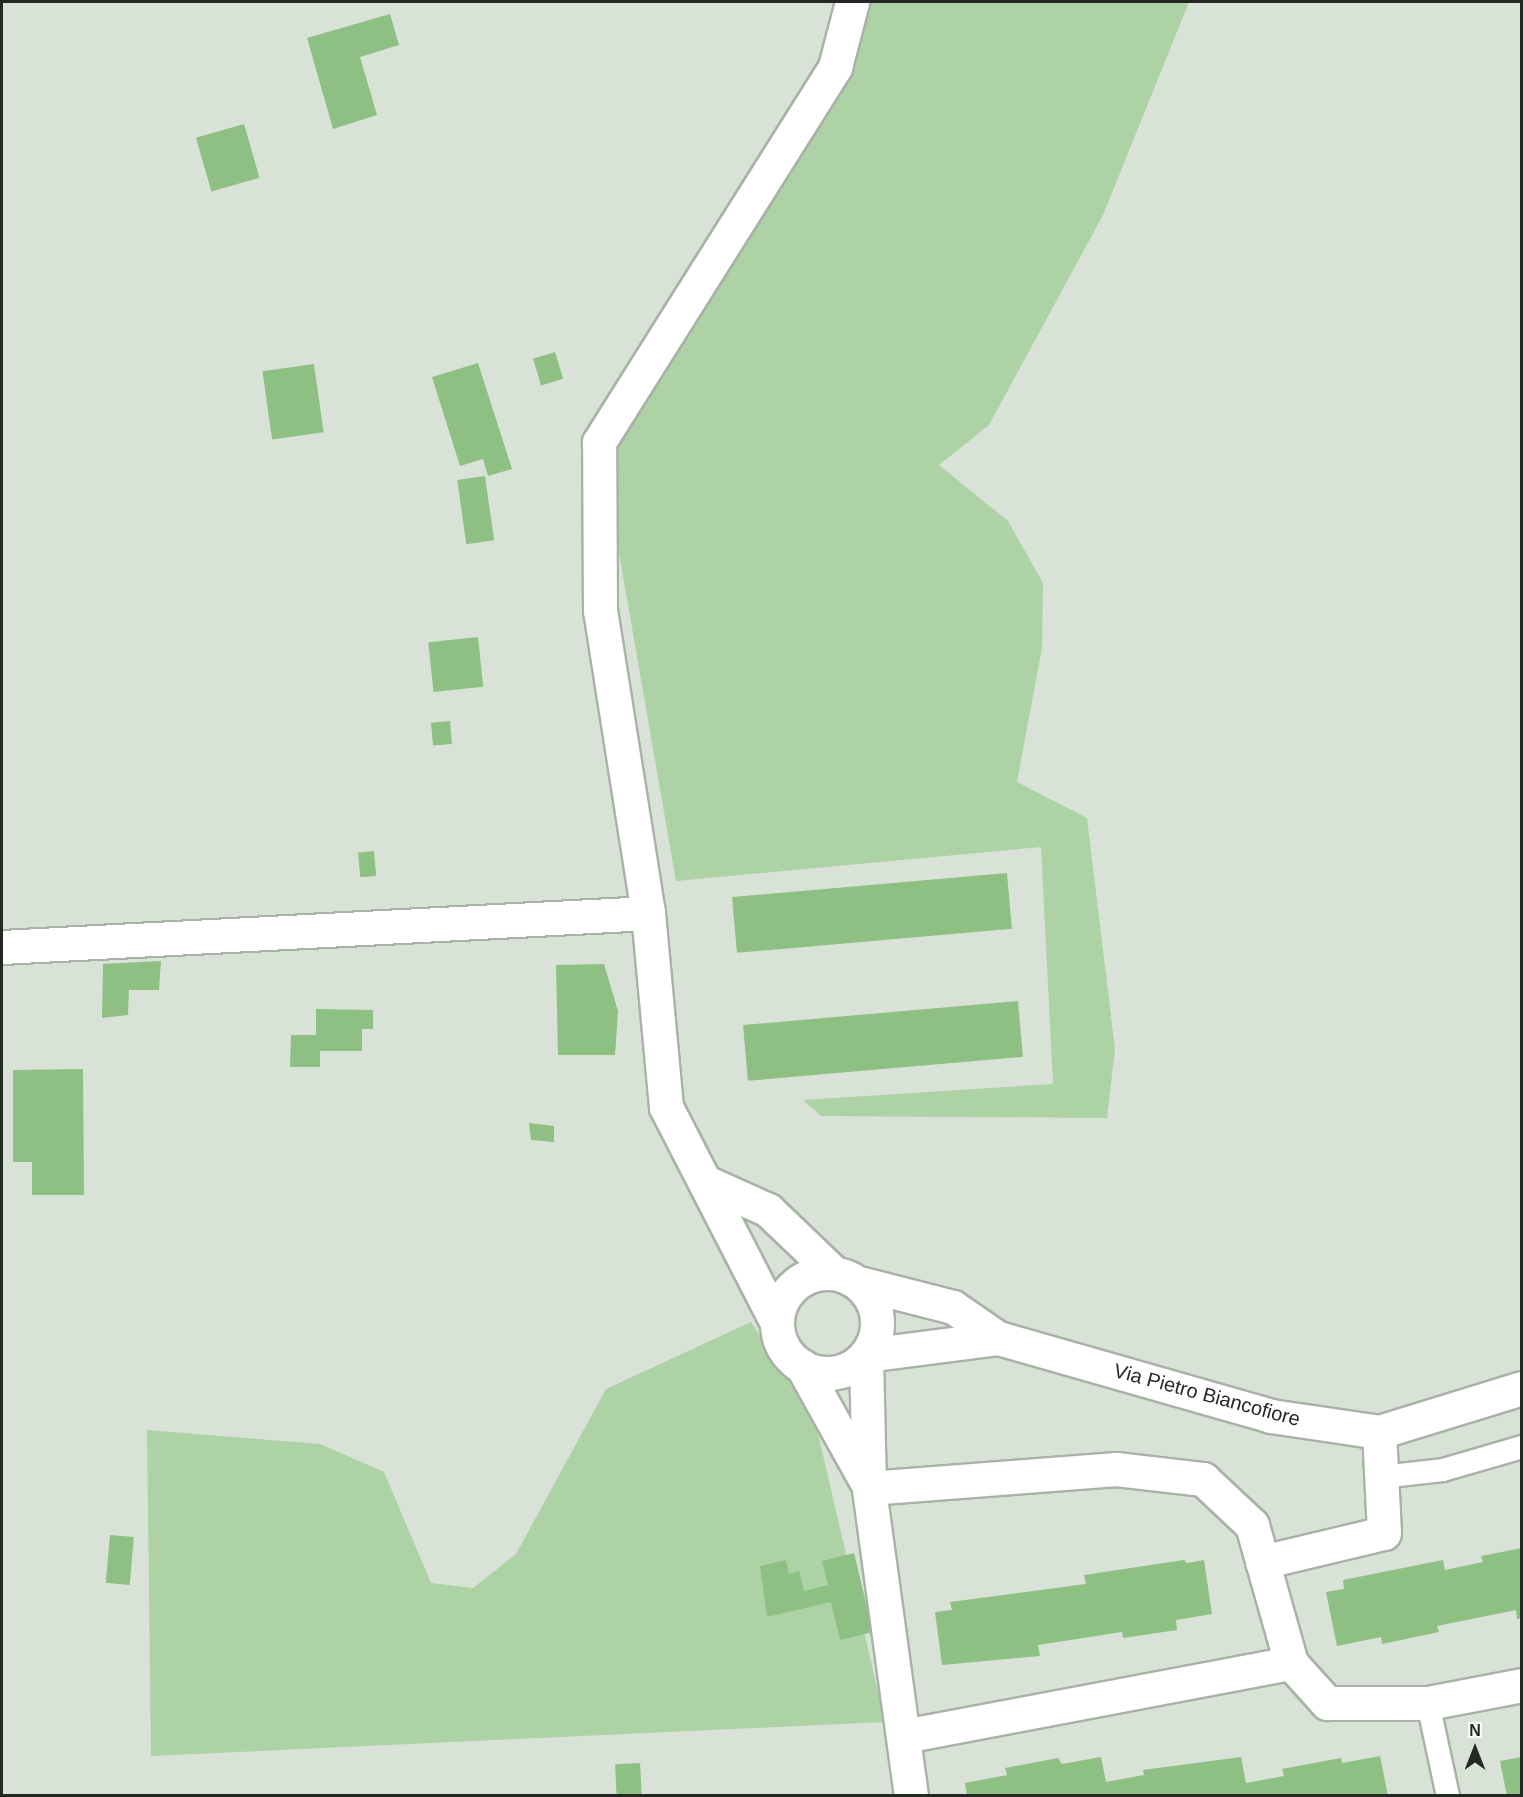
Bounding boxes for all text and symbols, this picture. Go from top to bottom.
street label: Via Pietro Biancofiore [1111,1359,1303,1431]
north arrow [1445,1719,1505,1779]
text: N [1469,1722,1481,1739]

